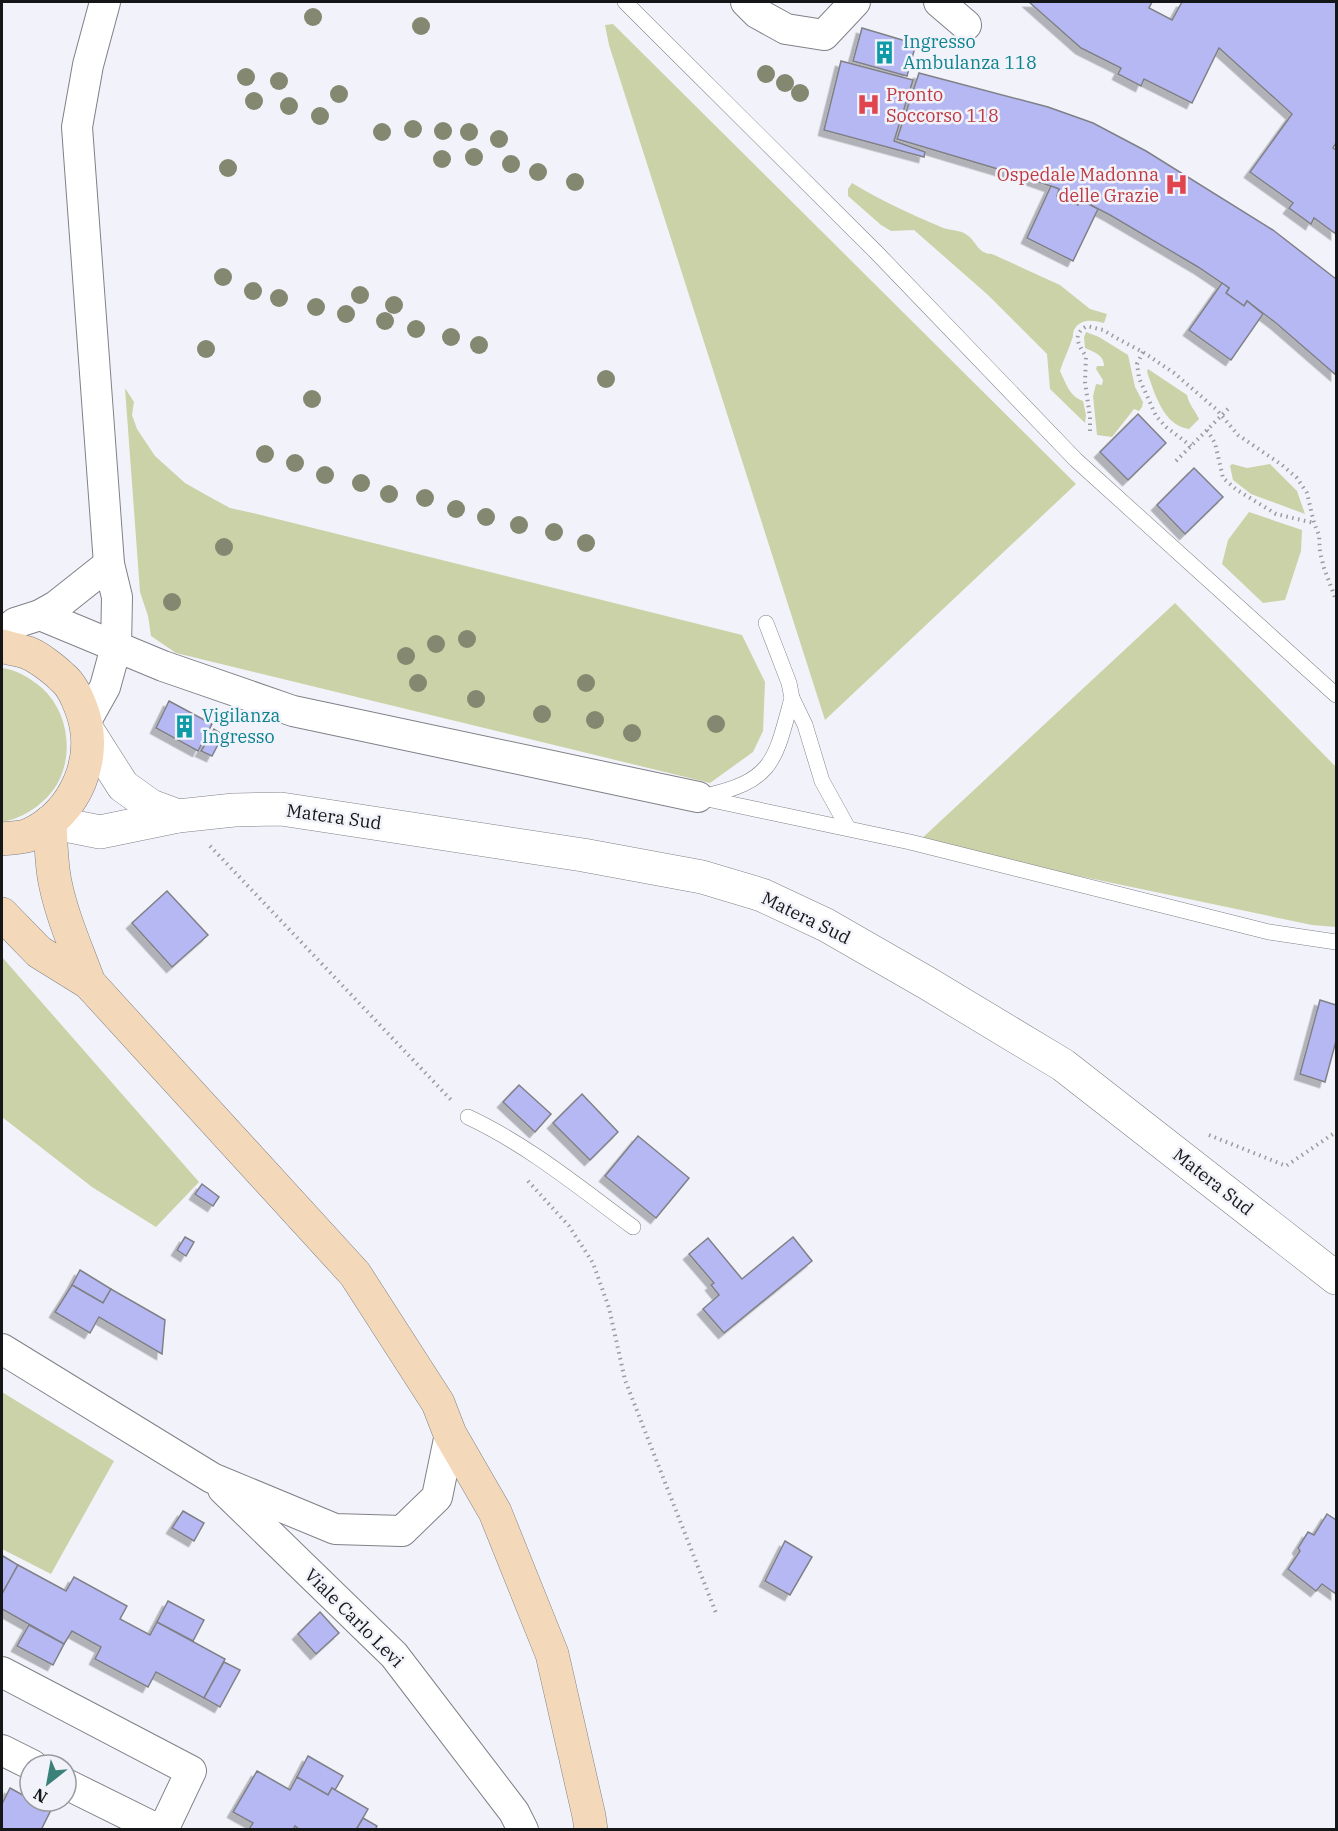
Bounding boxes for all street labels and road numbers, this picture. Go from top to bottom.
street label: Matera Sud [285,798,383,835]
street label: Matera Sud [758,886,854,949]
street label: Matera Sud [1168,1143,1258,1220]
street label: Viale Carlo Levi [300,1563,409,1672]

